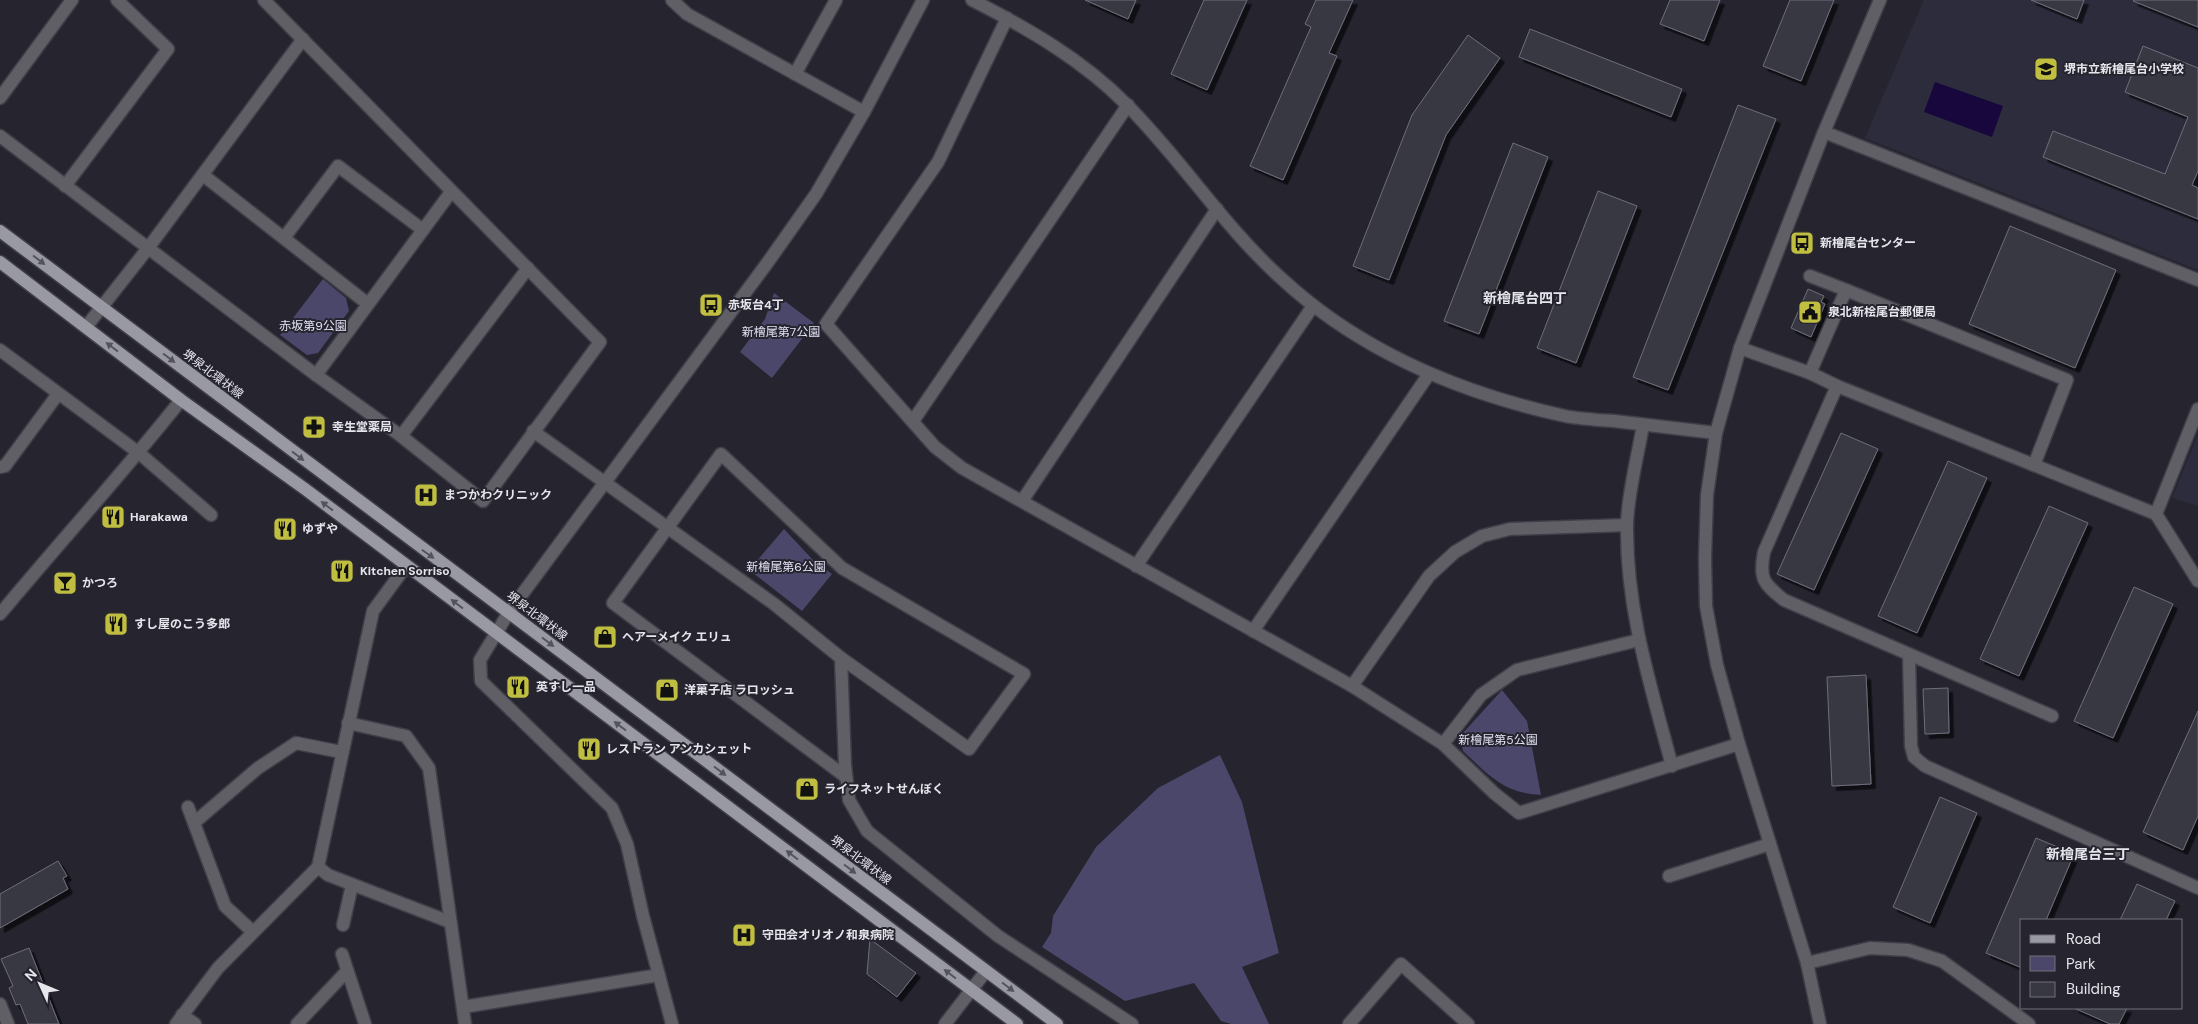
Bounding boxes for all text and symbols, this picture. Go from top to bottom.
school or university icon: 堺市立新檜尾台小学校 [2033,56,2059,82]
place label: 堺市立新檜尾台小学校 [2064,61,2184,77]
bus stop icon: 新檜尾台センター [1789,230,1815,256]
place label: 新檜尾台センター [1820,235,1916,251]
one-way arrow [32,255,46,265]
district label: 新檜尾台四丁 [1483,289,1567,307]
bus stop icon: 赤坂台4丁 [698,292,724,318]
place label: 赤坂台4丁 [728,297,784,313]
public building icon: 泉北新桧尾台郵便局 [1797,299,1823,325]
place label: 泉北新桧尾台郵便局 [1828,304,1936,320]
park label: 赤坂第9公園 [279,318,347,334]
park label: 新檜尾第7公園 [742,324,820,340]
one-way arrow [106,341,119,352]
street label: 堺泉北環状線 [179,346,247,402]
one-way arrow [162,353,176,363]
pharmacy icon: 幸生堂薬局 [301,414,327,440]
place label: 幸生堂薬局 [332,419,392,435]
one-way arrow [292,451,305,461]
hospital icon: まつかわクリニック [413,482,439,508]
place label: まつかわクリニック [444,487,552,503]
one-way arrow [321,500,334,511]
restaurant icon: Harakawa [100,504,126,530]
place label: Harakawa [130,509,188,525]
restaurant icon: ゆずや [272,516,298,542]
place label: ゆずや [302,521,338,537]
one-way arrow [421,549,435,559]
restaurant icon: Kitchen Sorriso [329,558,355,584]
park label: 新檜尾第6公園 [746,559,826,575]
place label: Kitchen Sorriso [360,563,450,579]
bar icon: かつろ [52,570,78,596]
place label: かつろ [82,575,118,591]
street label: 堺泉北環状線 [503,588,571,644]
one-way arrow [451,598,464,609]
restaurant icon: すし屋のこう多郎 [103,611,129,637]
place label: すし屋のこう多郎 [134,616,230,632]
shop icon: ヘアーメイク エリュ [592,624,618,650]
place label: ヘアーメイク エリュ [622,629,731,645]
one-way arrow [541,637,555,647]
restaurant icon: 英すし一品 [505,674,531,700]
shop icon: 洋菓子店 ラロッシュ [654,677,680,703]
place label: 英すし一品 [536,679,596,695]
place label: 洋菓子店 ラロッシュ [684,682,795,698]
one-way arrow [614,720,627,731]
park label: 新檜尾第5公園 [1458,732,1538,748]
restaurant icon: レストラン アンカシェット [576,736,602,762]
place label: レストラン アンカシェット [606,741,752,757]
one-way arrow [713,766,727,776]
shop icon: ライフネットせんぼく [794,776,820,802]
place label: ライフネットせんぼく [824,781,944,797]
street label: 堺泉北環状線 [827,832,895,888]
district label: 新檜尾台三丁 [2046,845,2130,863]
one-way arrow [785,850,799,860]
one-way arrow [843,863,856,874]
legend [2020,919,2183,1009]
hospital icon: 守田会オリオノ和泉病院 [731,922,757,948]
place label: 守田会オリオノ和泉病院 [762,927,894,943]
text: Road [2066,929,2101,949]
text: Park [2066,954,2096,974]
north arrow [15,959,65,1009]
text: N [21,965,41,985]
one-way arrow [944,968,957,979]
text: Building [2066,979,2121,999]
one-way arrow [1001,982,1015,992]

